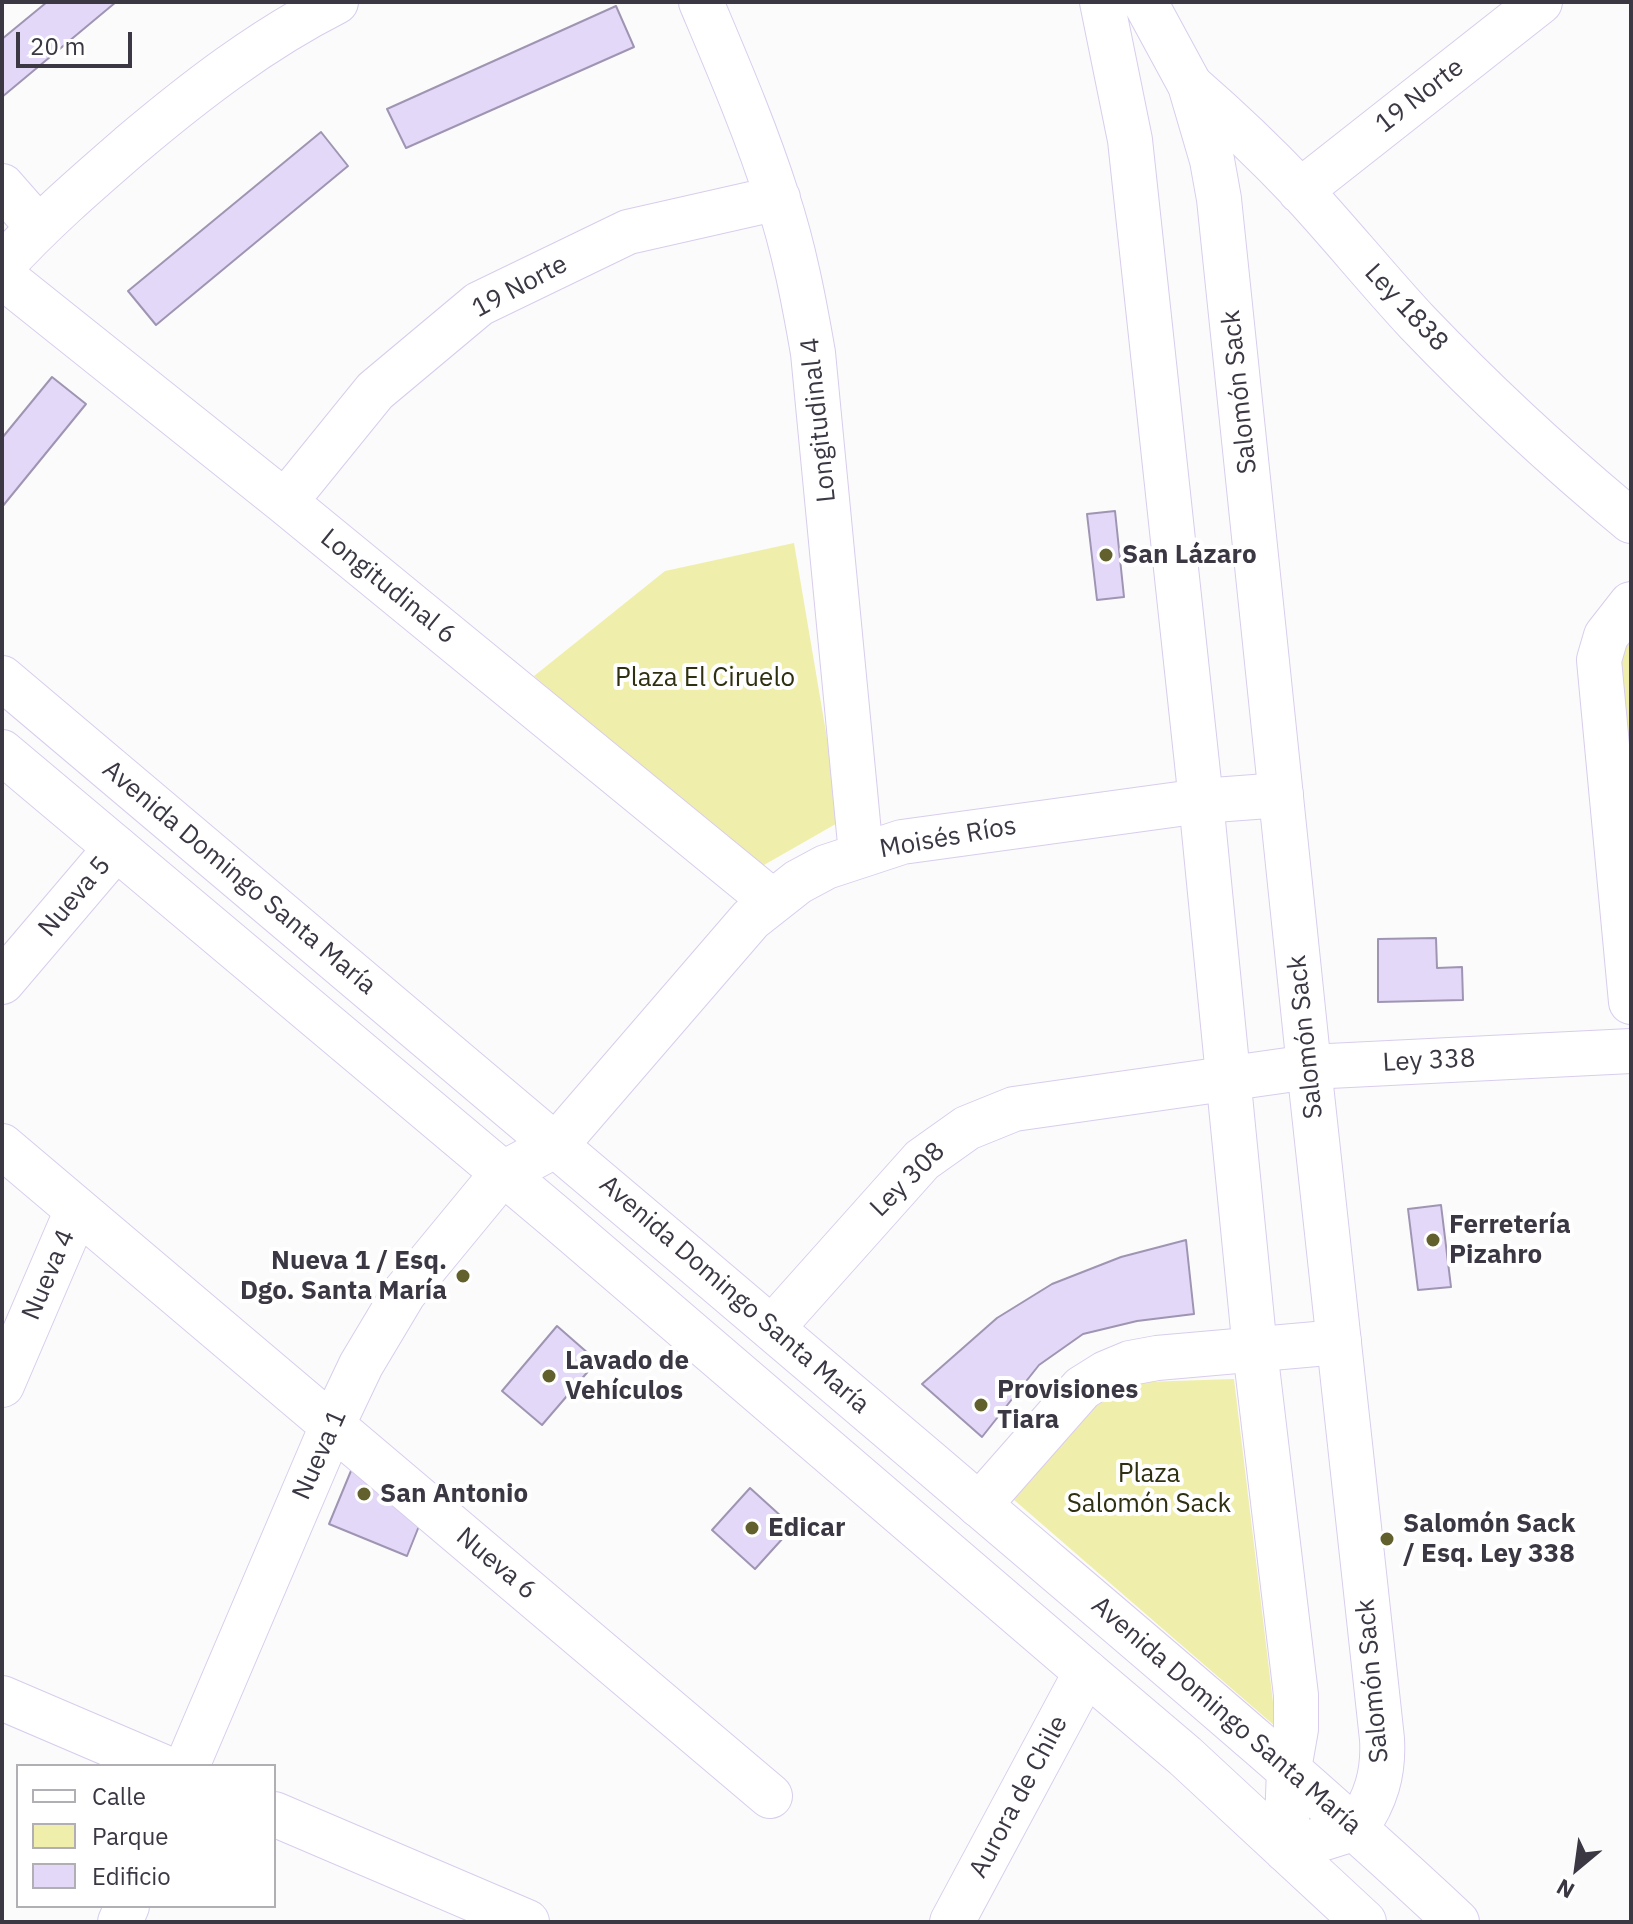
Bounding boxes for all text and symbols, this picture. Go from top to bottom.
scale bar [20,16,136,66]
text: 20 m [30,30,85,62]
street label: 19 Norte [1370,52,1470,140]
street label: 19 Norte [467,249,573,325]
street label: Ley 1838 [1358,258,1454,358]
street label: Salomón Sack [1216,309,1264,475]
street label: Longitudinal 4 [795,336,843,504]
street label: Longitudinal 6 [314,523,462,651]
place label: San Lázaro [1122,539,1257,571]
marker: San Lázaro [1097,546,1115,564]
park label: Plaza El Ciruelo [615,662,795,694]
street label: Avenida Domingo Santa María [96,754,382,1002]
street label: Moisés Ríos [877,811,1019,865]
street label: Nueva 5 [32,850,118,944]
street label: Salomón Sack [1282,954,1330,1120]
street label: Ley 338 [1382,1043,1476,1079]
street label: Ley 308 [864,1136,952,1224]
street label: Avenida Domingo Santa María [593,1169,875,1421]
place label: Ferretería Pizahro [1449,1209,1571,1270]
street label: Nueva 4 [16,1225,82,1325]
marker: Ferretería Pizahro [1424,1231,1442,1249]
place label: Nueva 1 / Esq. Dgo. Santa María [240,1245,447,1306]
marker: Nueva 1 / Esq. Dgo. Santa María [454,1267,472,1285]
place label: Lavado de Vehículos [565,1345,689,1406]
marker: Lavado de Vehículos [540,1367,558,1385]
place label: Provisiones Tiara [997,1374,1138,1436]
marker: Provisiones Tiara [972,1396,990,1414]
street label: Nueva 1 [286,1405,354,1505]
park label: Plaza Salomón Sack [1067,1458,1231,1520]
place label: San Antonio [380,1478,528,1510]
marker: San Antonio [355,1485,373,1503]
place label: Salomón Sack / Esq. Ley 338 [1403,1508,1576,1570]
place label: Edicar [768,1512,846,1544]
marker: Edicar [743,1519,761,1537]
street label: Nueva 6 [449,1521,543,1607]
marker: Salomón Sack / Esq. Ley 338 [1378,1530,1396,1548]
street label: Avenida Domingo Santa María [1085,1590,1367,1842]
street label: Salomón Sack [1350,1598,1396,1764]
street label: Aurora de Chile [963,1711,1075,1883]
legend [16,1764,276,1908]
text: Calle [92,1780,146,1812]
text: Parque [92,1820,169,1852]
north arrow [1537,1828,1617,1908]
text: Edificio [92,1860,171,1892]
text: N [1551,1873,1579,1906]

